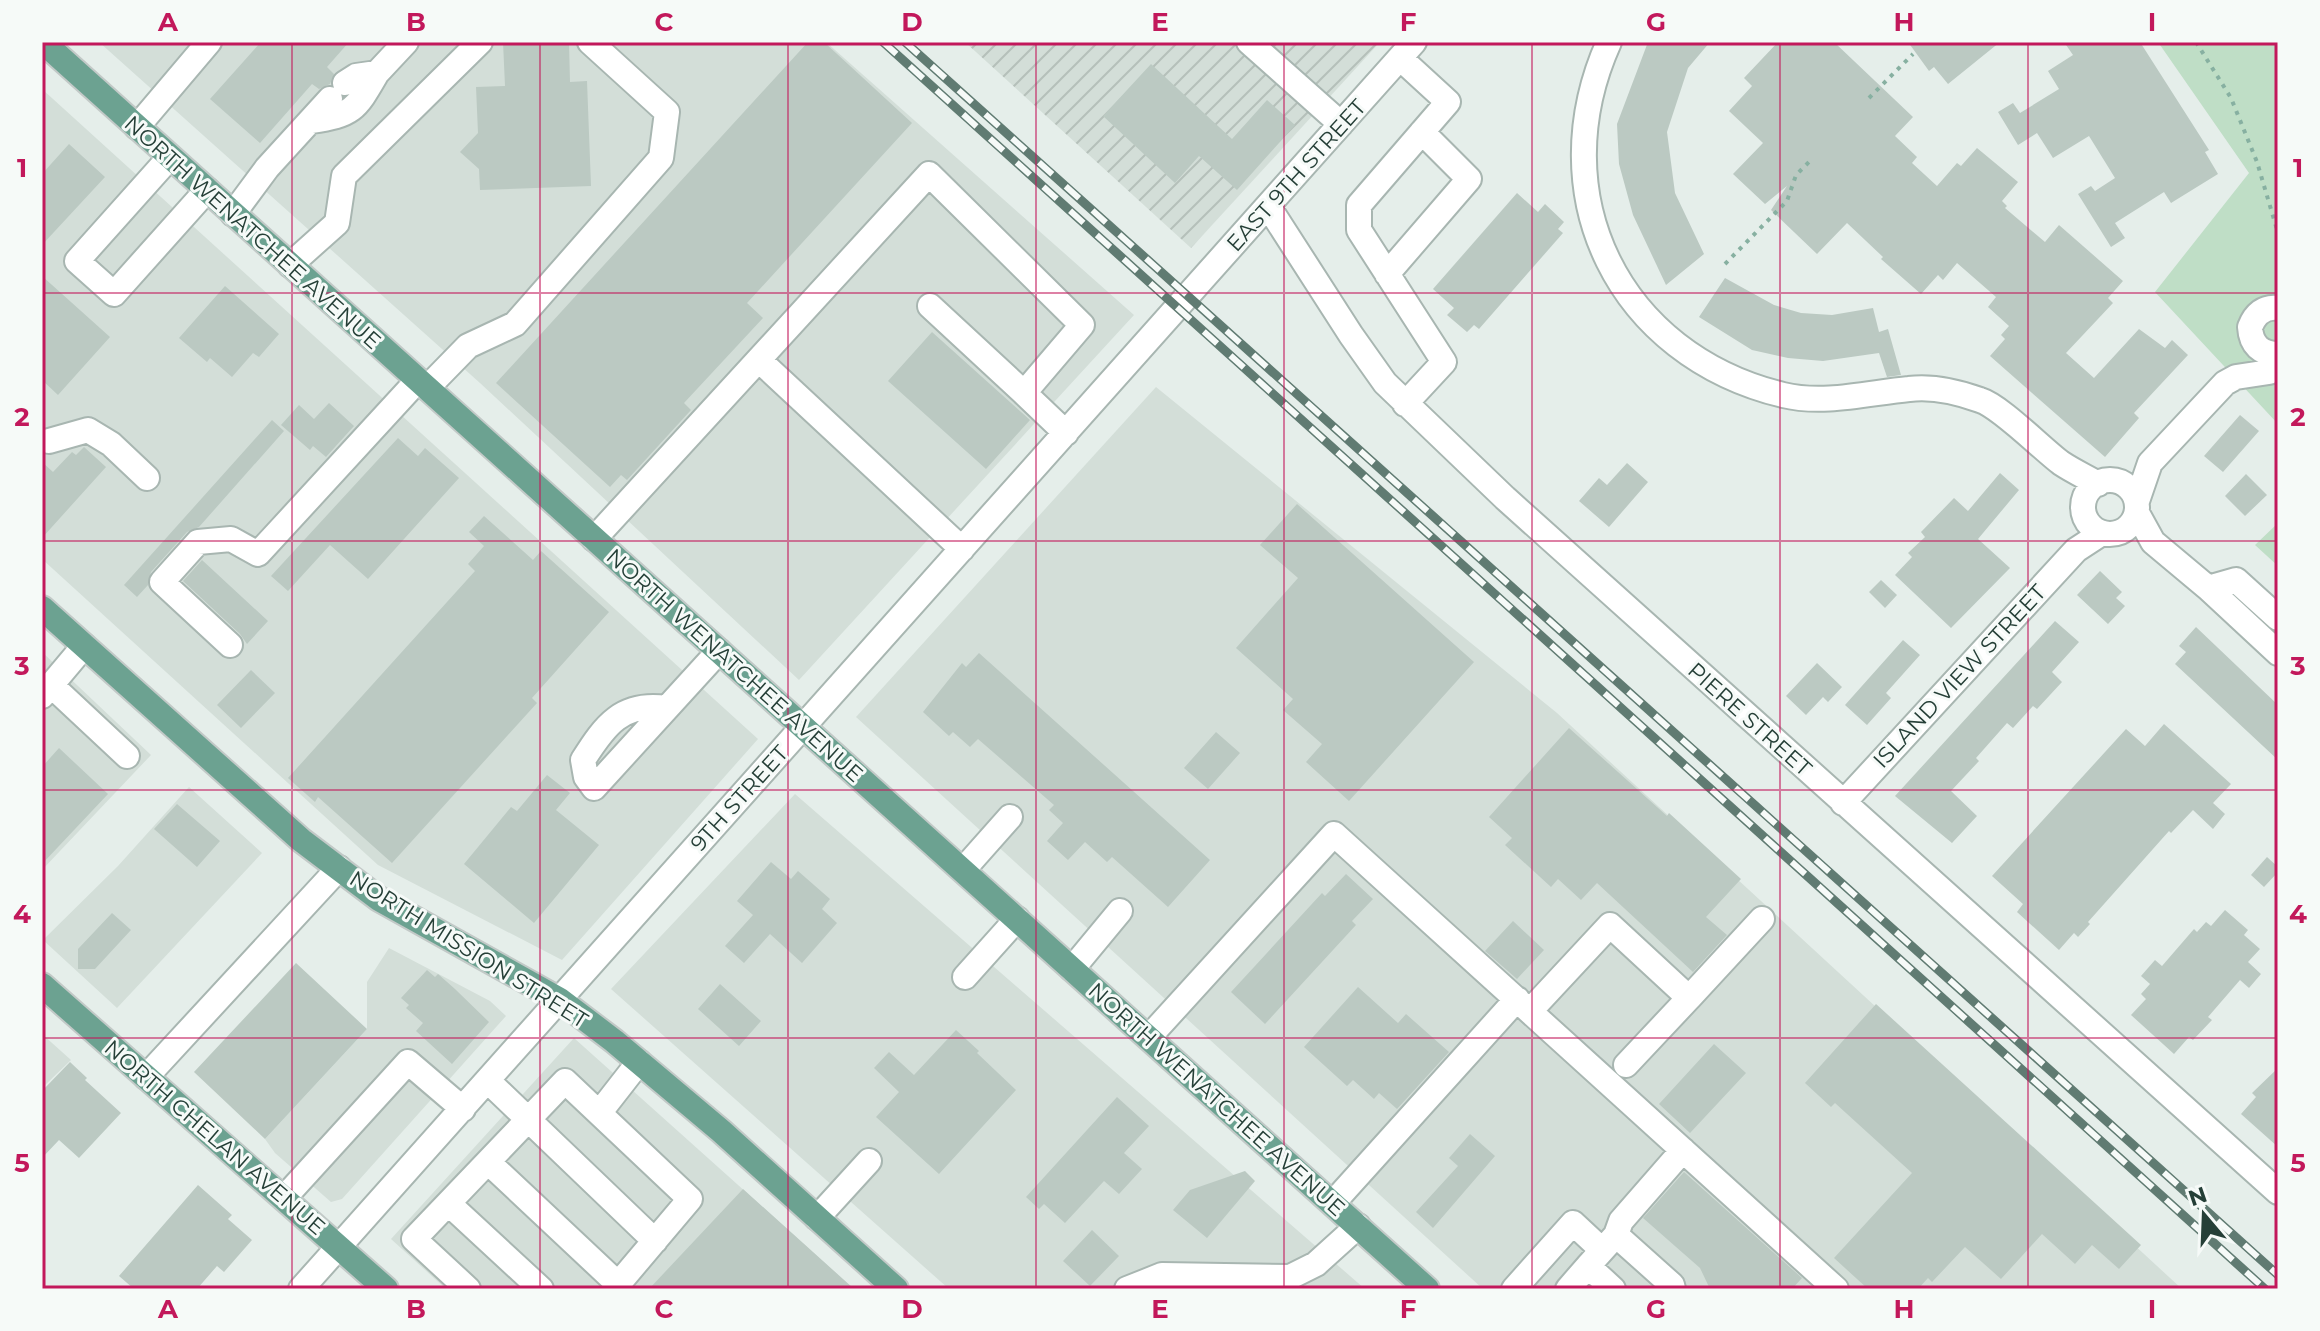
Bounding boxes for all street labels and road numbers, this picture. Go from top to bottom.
street label: EAST 9TH STREET [1221,93,1372,257]
street label: NORTH WENATCHEE AVENUE [119,110,387,355]
street label: NORTH WENATCHEE AVENUE [601,543,869,788]
street label: ISLAND VIEW STREET [1867,579,2052,774]
street label: PIERE STREET [1682,657,1817,782]
street label: 9TH STREET [685,740,794,857]
street label: NORTH MISSION STREET [345,865,593,1034]
street label: NORTH WENATCHEE AVENUE [1083,977,1351,1222]
street label: NORTH CHELAN AVENUE [99,1034,331,1241]

